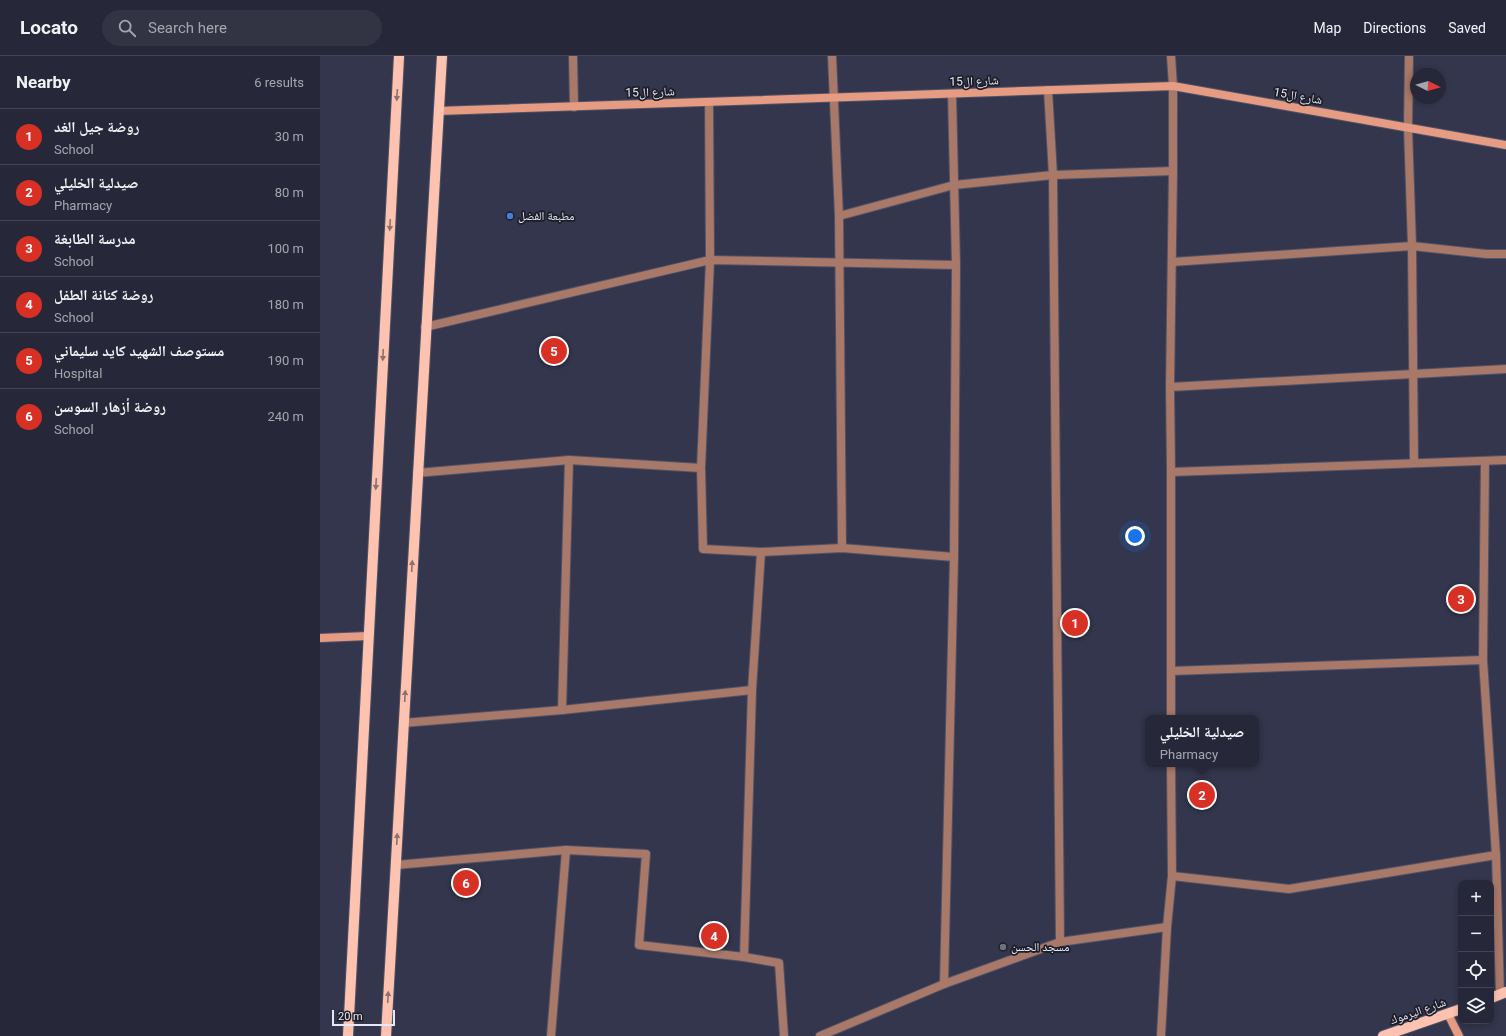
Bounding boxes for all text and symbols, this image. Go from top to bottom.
search box [102,10,382,46]
text: Locato [20,16,78,39]
icon: search [116,17,138,39]
text: Search here [148,19,227,37]
text: Map [1314,20,1341,36]
text: Directions [1363,20,1426,36]
text: Saved [1448,20,1486,36]
north arrow [1410,68,1446,104]
text: Nearby [16,72,71,92]
street label: شارع ال15 [949,73,999,90]
text: 6 results [254,75,304,90]
street label: شارع ال15 [625,84,675,101]
street label: شارع ال15 [1272,85,1324,108]
one-way arrow [393,89,400,101]
text: روضة جيل الغد [54,118,139,136]
text: 1 [25,129,33,144]
text: 30 m [275,129,304,144]
text: School [54,142,94,157]
text: صيدلية الخليلي [54,174,138,192]
text: 2 [25,185,33,200]
text: 80 m [275,185,304,200]
text: Pharmacy [54,198,112,213]
place label: مطبعة الفضل [518,209,574,223]
marker: مطبعة الفضل [505,211,515,221]
one-way arrow [386,219,393,231]
text: مدرسة الطابغة [54,230,136,248]
text: 3 [25,241,33,256]
text: 100 m [267,241,304,256]
text: School [54,254,94,269]
text: روضة كنانة الطفل [54,286,153,304]
text: 4 [25,297,33,312]
text: 180 m [267,297,304,312]
text: School [54,310,94,325]
pin: 5 [541,336,567,366]
text: مستوصف الشهيد كايد سليماني [54,342,224,360]
one-way arrow [380,349,386,362]
text: 5 [25,353,33,368]
text: 190 m [267,353,304,368]
text: Hospital [54,366,102,381]
text: روضة أزهار السوسن [54,398,166,416]
text: 6 [25,409,33,424]
text: 240 m [267,409,304,424]
text: School [54,422,94,437]
one-way arrow [373,478,380,490]
your location [1125,526,1145,546]
one-way arrow [409,559,415,572]
pin: 3 [1448,584,1474,614]
pin: 1 [1062,608,1088,638]
one-way arrow [402,689,408,702]
popup [1145,715,1259,767]
text: صيدلية الخليلي [1160,723,1244,741]
text: Pharmacy [1160,747,1218,762]
pin: 2 [1189,780,1215,810]
one-way arrow [394,832,400,845]
pin: 6 [453,868,479,898]
map controls [1458,880,1494,1024]
button: + [1458,880,1494,916]
button: − [1458,916,1494,952]
pin: 4 [701,921,727,951]
place label: مسجد الحسن [1011,940,1069,954]
marker: مسجد الحسن [998,942,1008,952]
button: locate [1458,952,1494,988]
button: layers [1458,988,1494,1024]
one-way arrow [385,991,392,1003]
street label: شارع اليرموك [1388,995,1448,1028]
scale bar [332,1008,395,1027]
text: 20 m [338,1010,363,1023]

